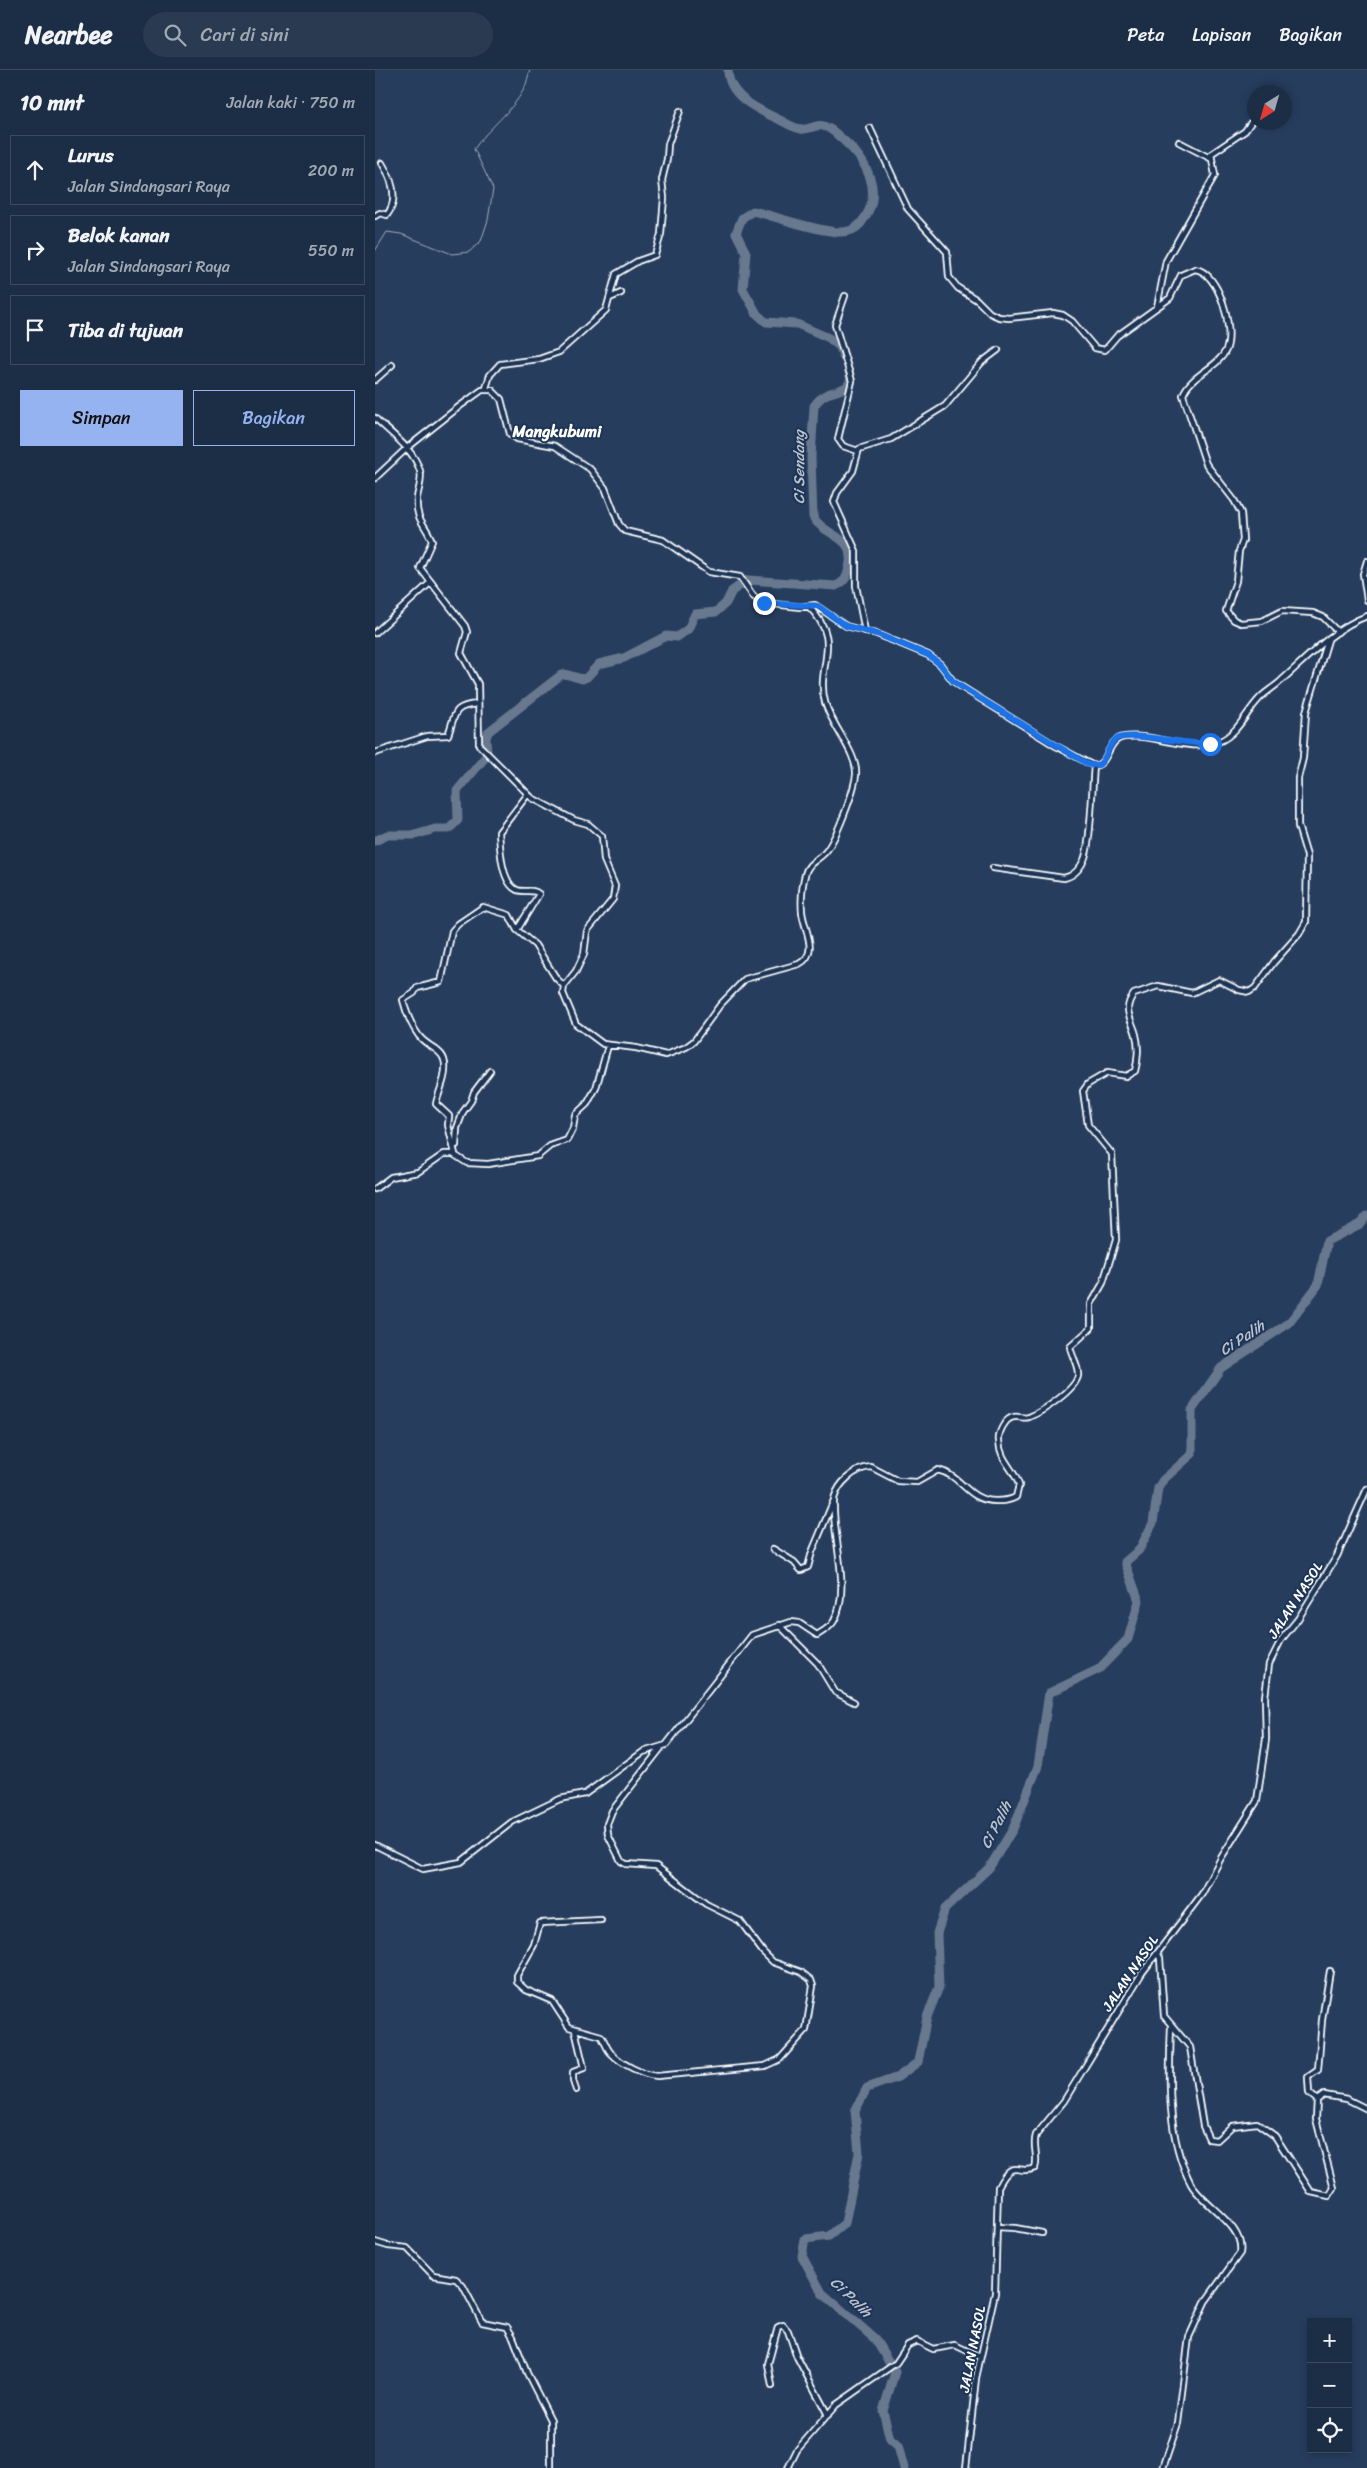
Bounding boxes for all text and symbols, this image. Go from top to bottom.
search box [143,12,493,57]
text: Nearbee [25,14,113,56]
text: Cari di sini [201,18,289,51]
text: Peta [1127,19,1164,51]
text: Lapisan [1192,19,1251,51]
text: Bagikan [1279,19,1342,51]
icon: search [161,21,189,49]
text: 10 mnt [20,84,84,122]
north arrow [1247,85,1292,130]
text: Jalan kaki · 750 m [227,88,355,117]
text: Lurus [68,139,114,172]
icon: ahead [21,156,49,184]
text: 200 m [308,156,354,185]
text: Jalan Sindangsari Raya [68,172,230,201]
text: Belok kanan [68,219,170,252]
icon: right [21,236,49,264]
text: 550 m [308,236,354,265]
text: Jalan Sindangsari Raya [68,252,230,281]
text: Tiba di tujuan [68,314,183,347]
icon: arrive [21,316,49,344]
button: Simpan [20,390,183,446]
button: Bagikan [193,390,355,446]
district label: Mangkubumi [512,417,603,446]
water label: Ci Sendang [786,429,812,504]
route end [753,592,776,615]
route start [1199,733,1222,756]
water label: Ci Palih [1214,1312,1272,1363]
street label: JALAN NASOL [1260,1556,1330,1645]
water label: Ci Palih [973,1795,1020,1853]
street label: JALAN NASOL [1095,1929,1166,2018]
water label: Ci Palih [824,2270,880,2325]
street label: JALAN NASOL [952,2303,993,2396]
map controls [1307,2318,1352,2453]
button: + [1307,2318,1352,2363]
button: − [1307,2363,1352,2408]
button: locate [1307,2408,1352,2453]

